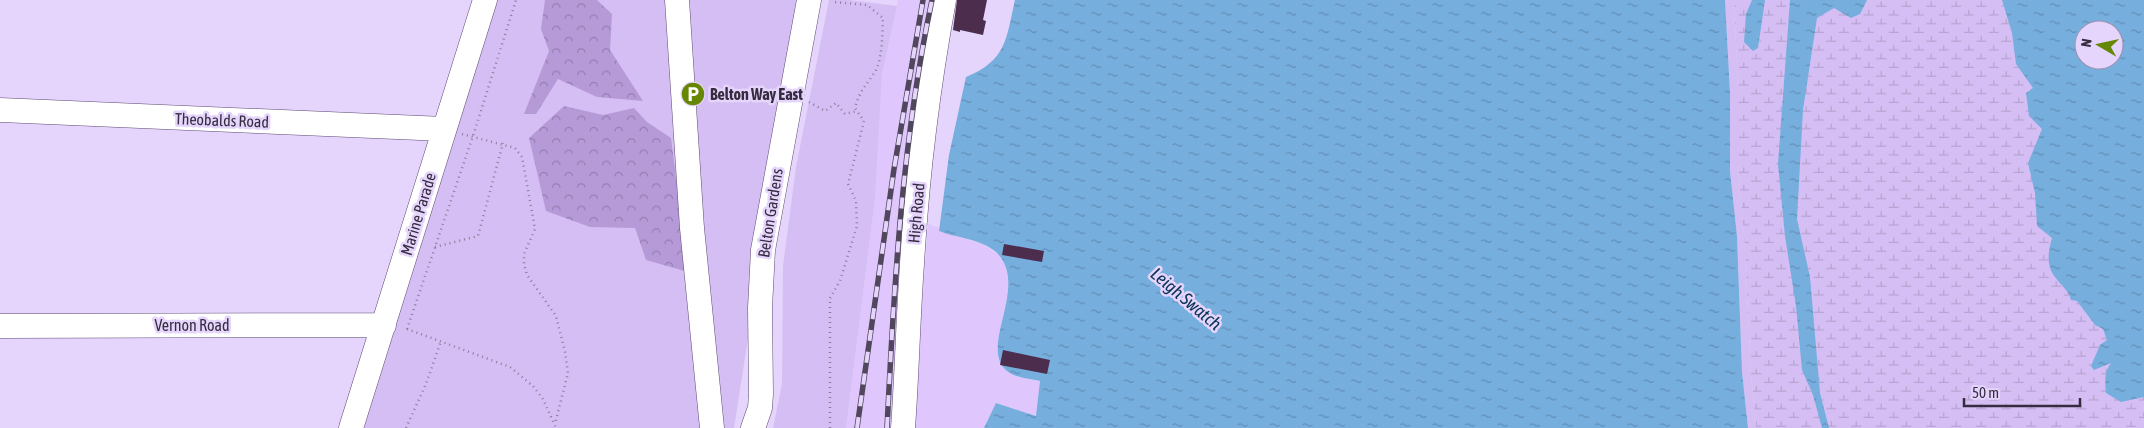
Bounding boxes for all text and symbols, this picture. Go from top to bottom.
north arrow [2074,20,2124,70]
text: N [2078,38,2095,48]
parking icon: Belton Way East [680,81,706,107]
place label: Belton Way East [710,85,803,103]
street label: Theobalds Road [175,109,269,131]
street label: Belton Gardens [754,167,786,259]
street label: Marine Parade [397,171,439,257]
street label: High Road [904,182,929,244]
water label: Leigh Swatch [1147,263,1226,334]
street label: Vernon Road [154,316,230,334]
scale bar [1964,376,2080,408]
text: 50 m [1972,384,1999,401]

